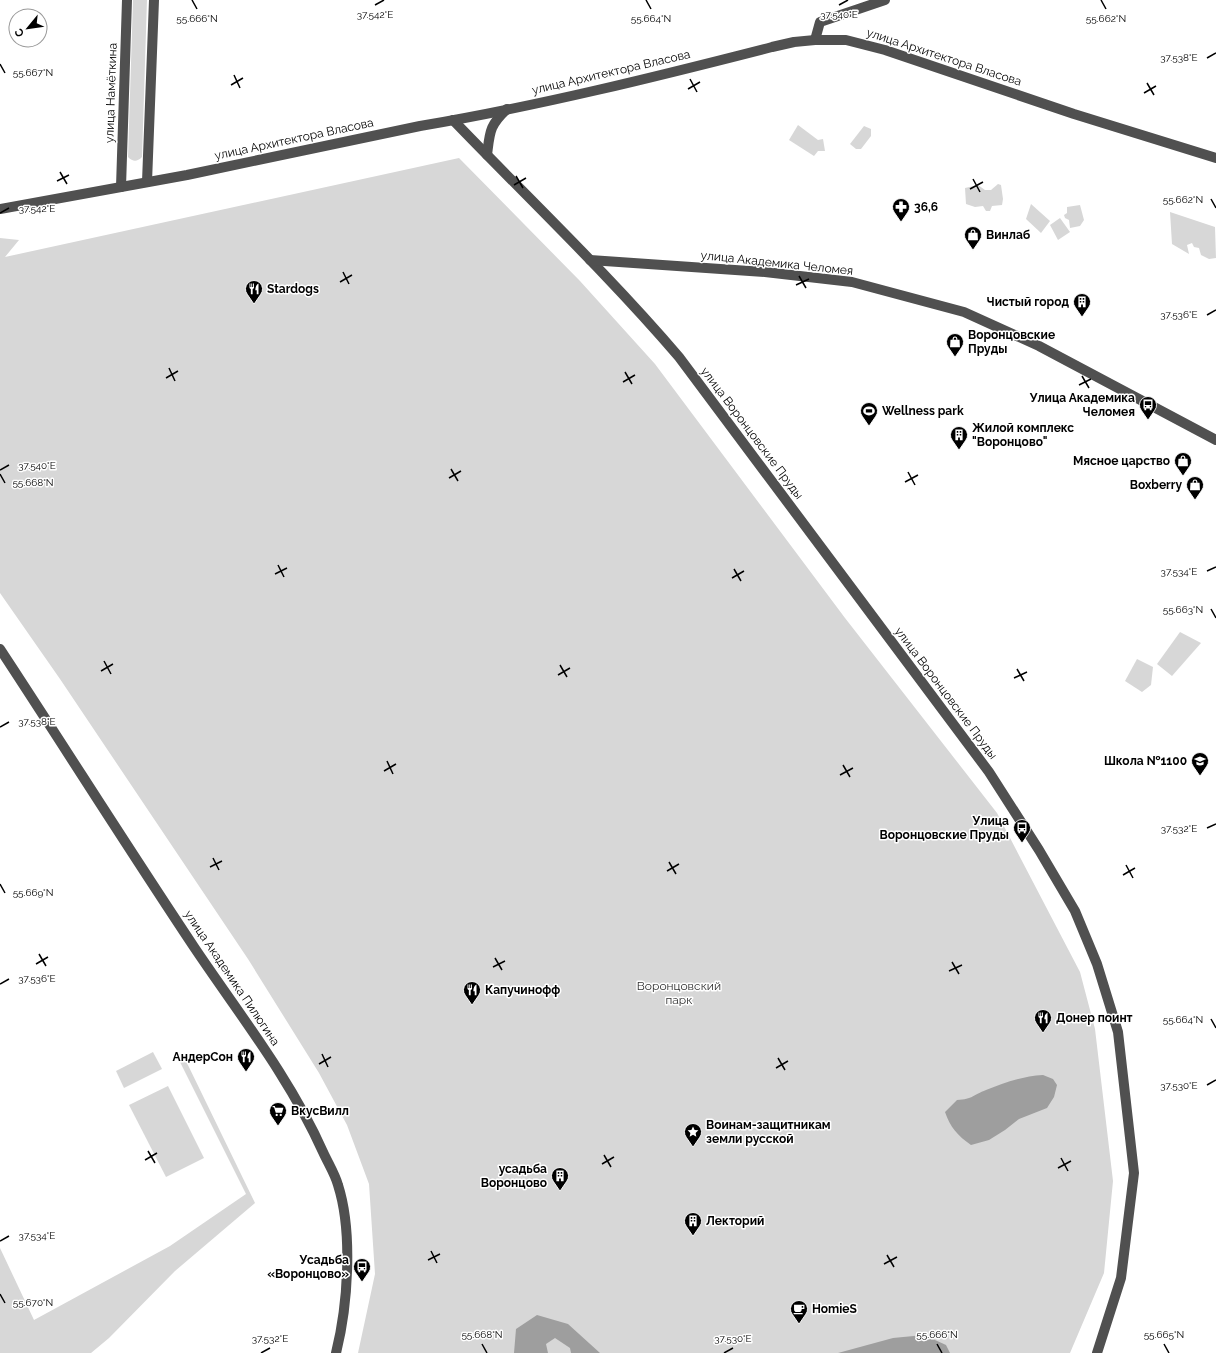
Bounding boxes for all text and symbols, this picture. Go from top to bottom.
north arrow [8,8,48,48]
text: 37.542°E [357,9,393,20]
text: 37.540°E [820,9,858,20]
text: 55.666°N [176,13,218,24]
text: 55.664°N [631,13,671,24]
text: 55.662°N [1086,13,1126,24]
street label: улица Архитектора Власова [865,25,1023,89]
text: С [12,26,27,39]
street label: улица Намёткина [102,43,120,143]
street label: улица Архитектора Власова [530,47,692,97]
text: 37.538°E [1160,52,1198,63]
text: 55.667°N [13,67,53,78]
street label: улица Архитектора Власова [213,115,375,163]
text: 55.662°N [1163,194,1203,205]
pharmacy icon: 36,6 [891,197,911,222]
place label: 36,6 [914,200,938,214]
text: 37.542°E [19,203,55,214]
shop icon: Винлаб [963,225,983,250]
place label: Винлаб [986,228,1031,242]
street label: улица Академика Челомея [700,248,854,278]
restaurant icon: Stardogs [244,279,264,304]
place label: Stardogs [267,282,319,296]
building icon: Чистый город [1072,292,1092,317]
place label: Чистый город [987,295,1069,309]
text: 37.536°E [1160,309,1198,320]
place label: Воронцовские Пруды [968,328,1055,356]
shop icon: Воронцовские Пруды [945,332,965,357]
street label: улица Воронцовские Пруды [698,364,806,502]
place label: Улица Академика Челомея [1029,391,1135,419]
bus stop icon: Улица Академика Челомея [1138,395,1158,420]
sports icon: Wellness park [859,401,879,426]
place label: Wellness park [882,404,964,418]
place label: Жилой комплекс "Воронцово" [972,421,1074,449]
building icon: Жилой комплекс "Воронцово" [949,425,969,450]
shop icon: Мясное царство [1173,451,1193,476]
place label: Мясное царство [1073,454,1170,468]
text: 37.540°E [18,460,56,471]
shop icon: Boxberry [1185,475,1205,500]
text: 55.668°N [12,477,54,488]
place label: Boxberry [1130,478,1182,492]
text: 37.534°E [1161,566,1197,577]
text: 55.663°N [1163,604,1203,615]
street label: улица Воронцовские Пруды [892,624,1000,762]
text: 37.538°E [18,716,56,727]
school or university icon: Школа №1100 [1190,751,1210,776]
place label: Школа №1100 [1104,754,1187,768]
place label: Улица Воронцовские Пруды [880,814,1009,842]
bus stop icon: Улица Воронцовские Пруды [1012,818,1032,843]
text: 37.532°E [1161,823,1197,834]
text: 55.669°N [13,887,53,898]
street label: улица Академика Пилюгина [181,908,283,1048]
text: 37.536°E [18,973,56,984]
park label: Воронцовский парк [637,979,721,1007]
restaurant icon: Капучинофф [462,980,482,1005]
place label: Капучинофф [485,983,560,997]
restaurant icon: Донер поинт [1033,1008,1053,1033]
place label: Донер поинт [1056,1011,1133,1025]
text: 55.664°N [1163,1014,1203,1025]
restaurant icon: АндерСон [236,1047,256,1072]
place label: АндерСон [173,1050,233,1064]
text: 37.530°E [1160,1080,1198,1091]
supermarket icon: ВкусВилл [268,1101,288,1126]
place label: ВкусВилл [291,1104,349,1118]
place label: Воинам-защитникам земли русской [706,1118,831,1146]
place icon: Воинам-защитникам земли русской [683,1122,703,1147]
place label: усадьба Воронцово [481,1162,547,1190]
building icon: усадьба Воронцово [550,1166,570,1191]
building icon: Лекторий [683,1211,703,1236]
place label: Лекторий [706,1214,764,1228]
text: 37.534°E [19,1230,55,1241]
place label: Усадьба «Воронцово» [267,1253,349,1281]
bus stop icon: Усадьба «Воронцово» [352,1257,372,1282]
text: 55.670°N [13,1297,53,1308]
cafe icon: HomieS [789,1299,809,1324]
place label: HomieS [812,1302,857,1316]
text: 55.668°N [461,1329,503,1340]
text: 55.666°N [916,1329,958,1340]
text: 55.665°N [1144,1329,1184,1340]
text: 37.532°E [252,1333,288,1344]
text: 37.530°E [714,1333,752,1344]

